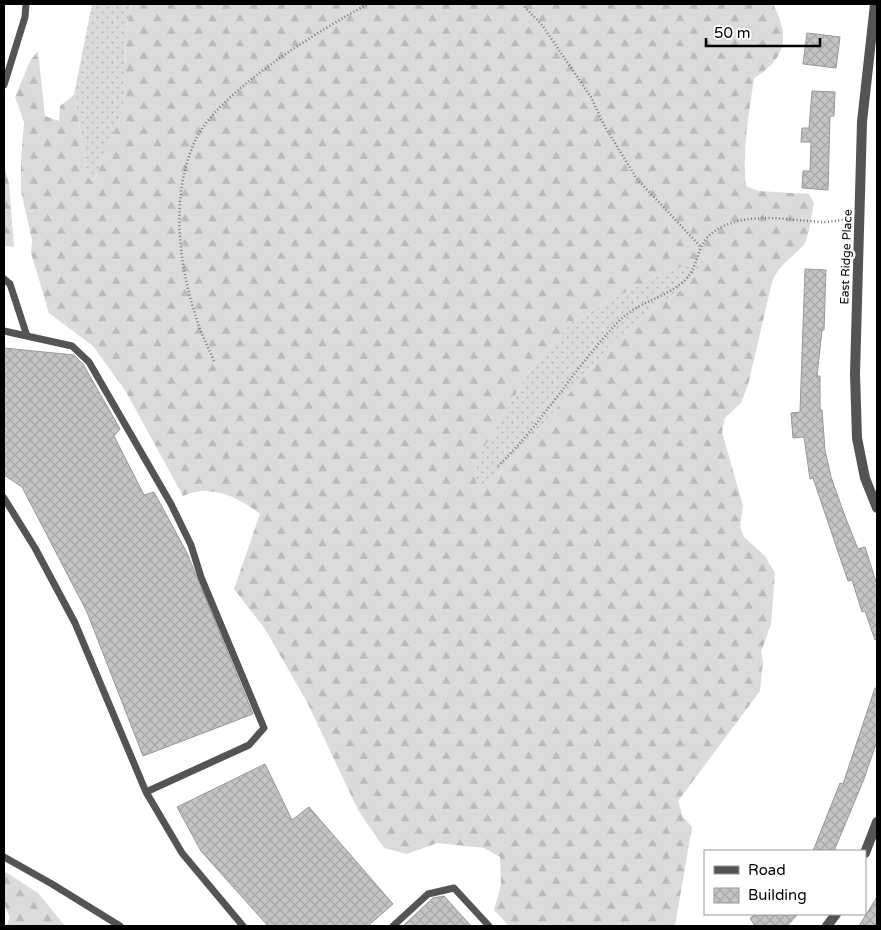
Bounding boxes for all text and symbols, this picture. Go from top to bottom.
scale bar [706,15,820,47]
text: 50 m [714,24,751,42]
street label: East Ridge Place [837,209,855,305]
legend [704,850,866,915]
text: Road [748,861,786,879]
text: Building [748,886,807,904]

